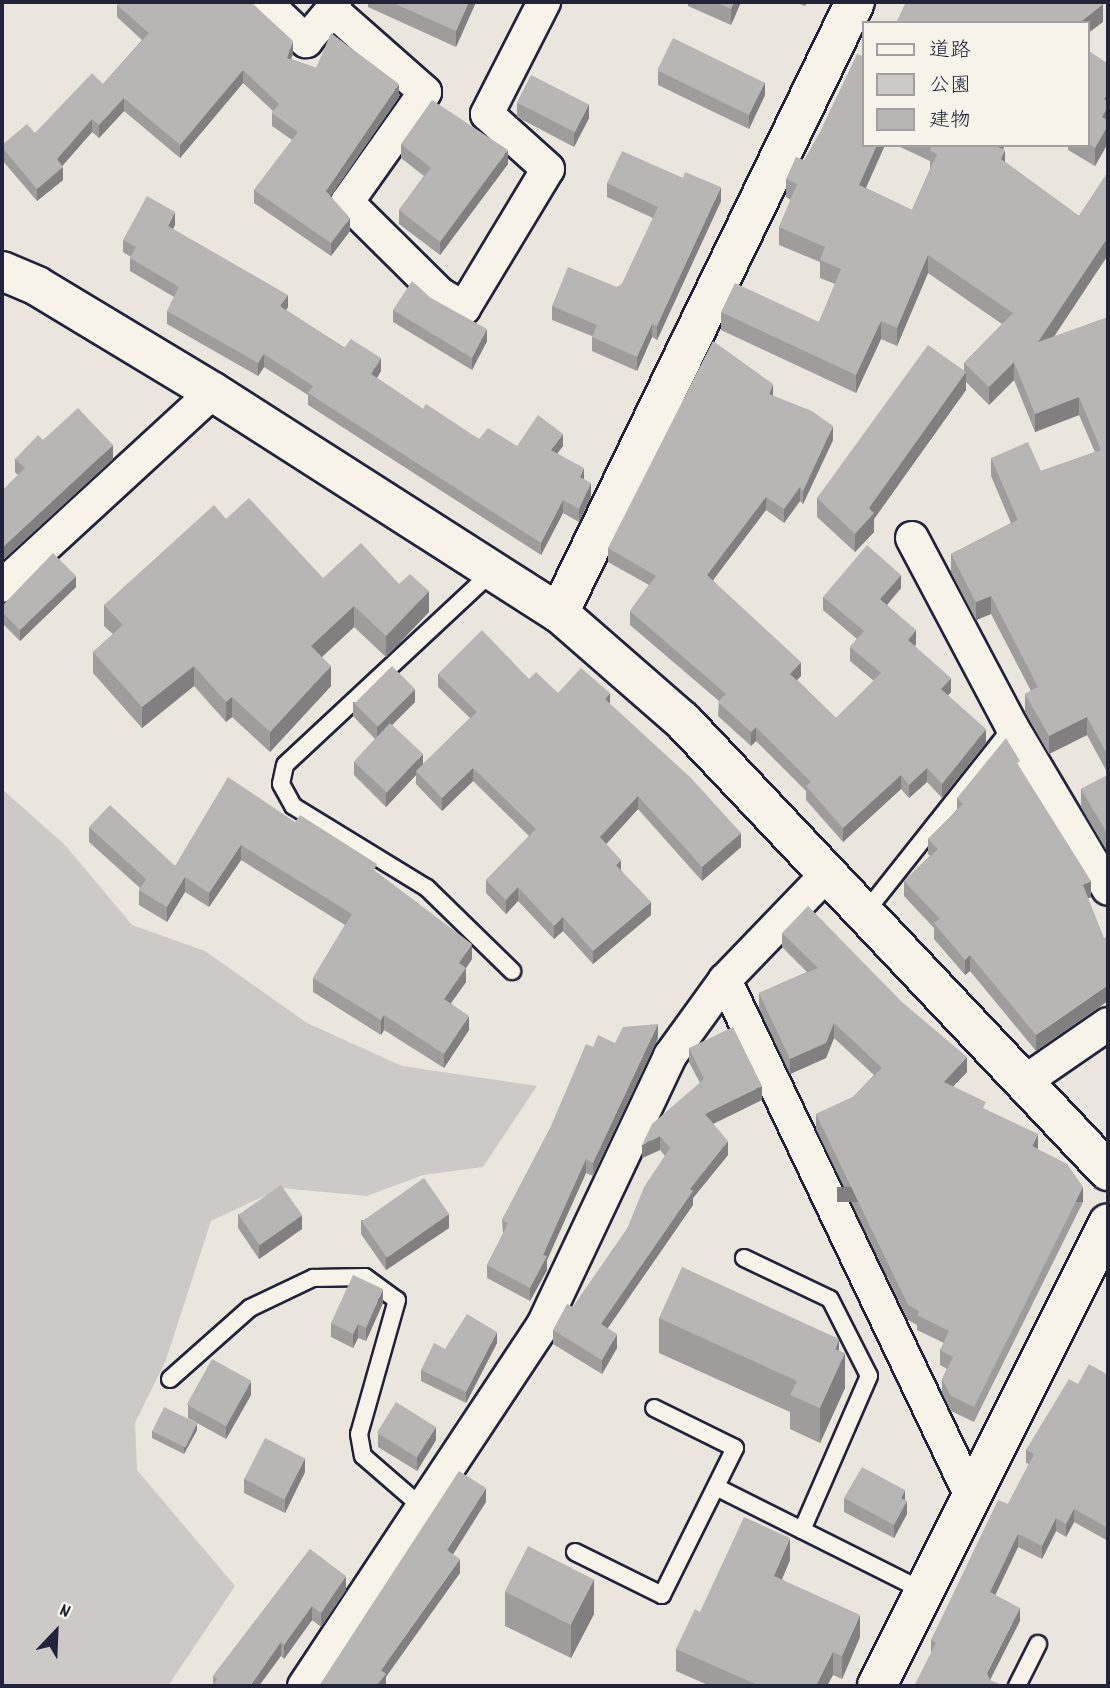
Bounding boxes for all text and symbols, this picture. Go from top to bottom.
legend [862,21,1089,147]
text: 道路 [929,37,971,67]
text: 公園 [929,72,971,102]
text: 建物 [929,107,971,137]
north arrow [21,1597,91,1667]
text: N [55,1598,74,1626]

